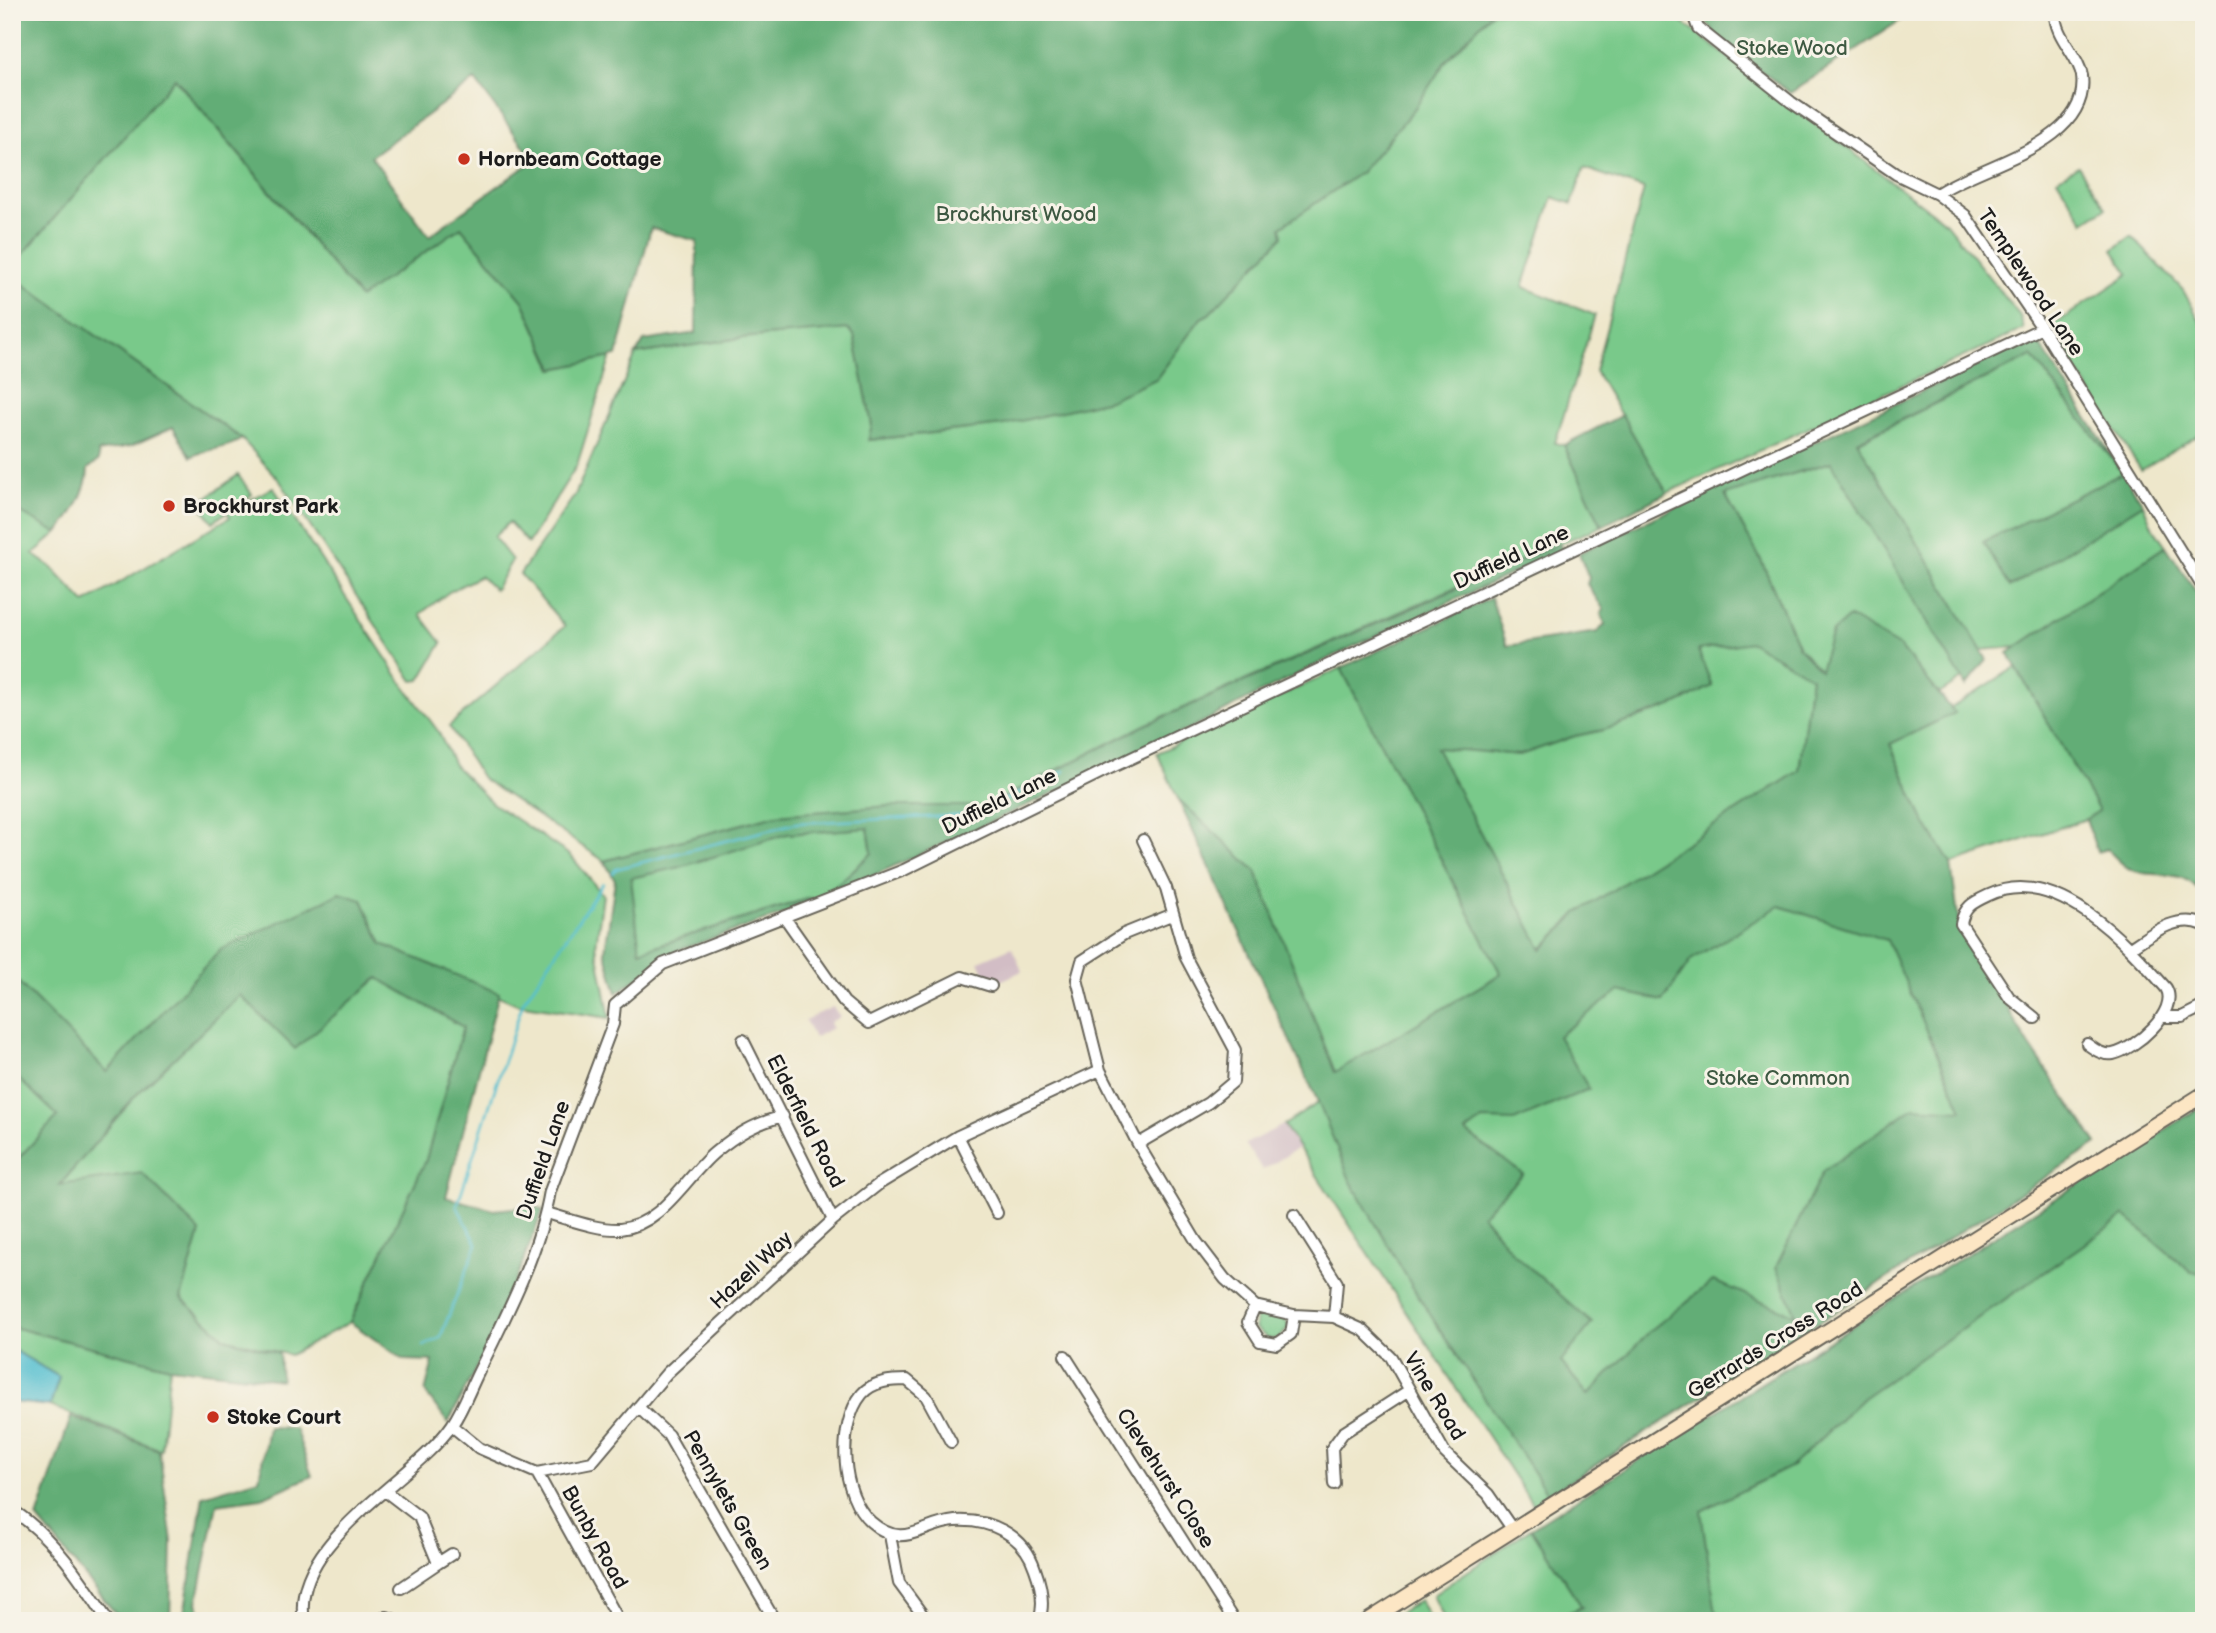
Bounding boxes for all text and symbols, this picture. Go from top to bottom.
park label: Stoke Wood [1736,36,1848,61]
place label: Hornbeam Cottage [478,147,662,172]
marker: Hornbeam Cottage [456,151,472,167]
park label: Brockhurst Wood [935,202,1097,227]
street label: Templewood Lane [1972,204,2089,361]
place label: Brockhurst Park [183,494,338,519]
marker: Brockhurst Park [161,498,177,514]
street label: Duffield Lane [1450,520,1573,595]
street label: Duffield Lane [938,763,1061,840]
street label: Elderfield Road [761,1050,850,1192]
park label: Stoke Common [1706,1066,1850,1091]
street label: Duffield Lane [511,1097,576,1223]
street label: Hazell Way [705,1226,798,1315]
street label: Gerrards Cross Road [1683,1276,1867,1404]
street label: Vine Road [1398,1348,1471,1445]
street label: Clevehurst Close [1111,1404,1220,1553]
place label: Stoke Court [227,1405,341,1430]
marker: Stoke Court [205,1409,221,1425]
street label: Pennylets Green [677,1426,778,1574]
street label: Bunby Road [556,1481,633,1593]

